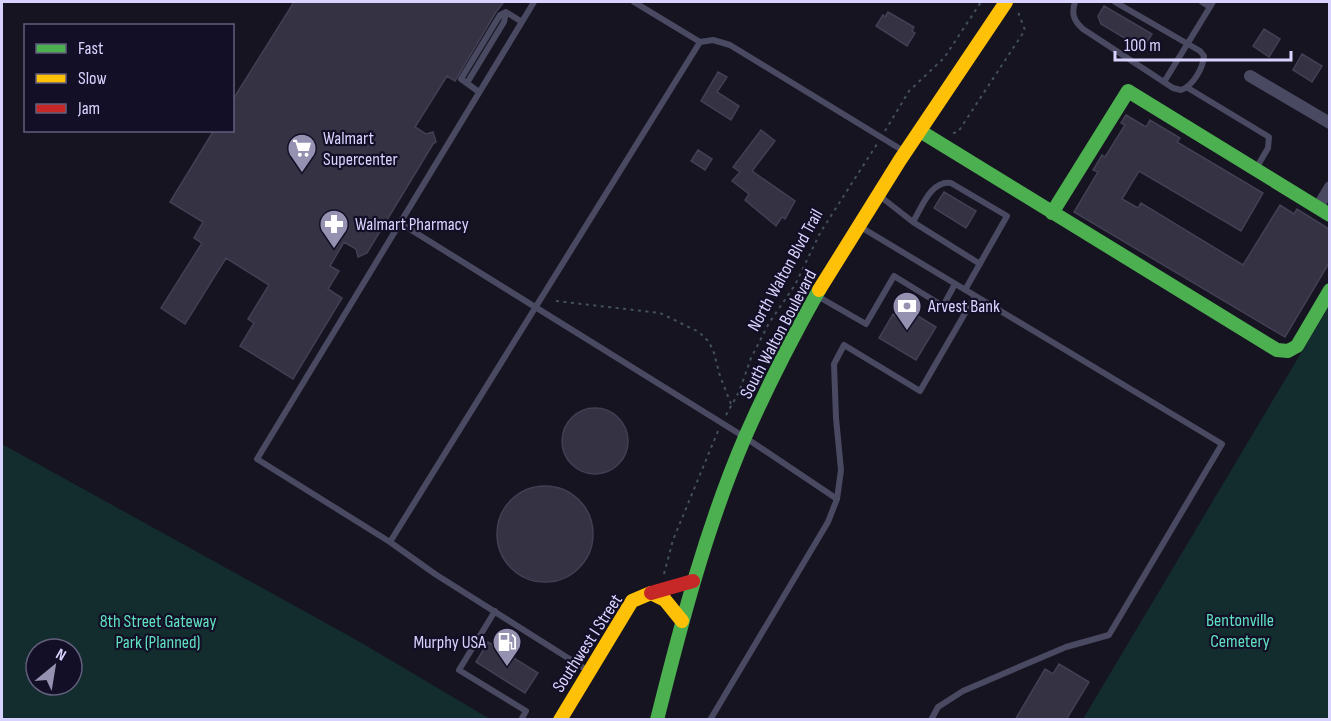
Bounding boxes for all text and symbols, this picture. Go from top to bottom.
legend [24,24,234,132]
scale bar [1115,24,1290,62]
text: 100 m [1124,35,1161,56]
text: Fast [78,38,104,59]
text: Slow [78,68,107,89]
text: Jam [77,98,100,119]
place label: Walmart Supercenter [323,128,398,170]
supermarket icon: Walmart Supercenter [286,132,318,174]
street label: North Walton Blvd Trail [743,206,828,335]
pharmacy icon: Walmart Pharmacy [318,208,350,250]
place label: Walmart Pharmacy [355,214,469,235]
street label: South Walton Boulevard [736,266,821,402]
bank icon: Arvest Bank [891,290,923,332]
place label: Arvest Bank [927,296,1000,317]
street label: Southwest I Street [548,590,627,696]
park label: Bentonville Cemetery [1206,610,1274,652]
park label: 8th Street Gateway Park (Planned) [100,611,216,653]
fuel station icon: Murphy USA [491,626,523,668]
place label: Murphy USA [413,632,486,653]
north arrow [24,637,84,697]
text: N [52,645,69,666]

